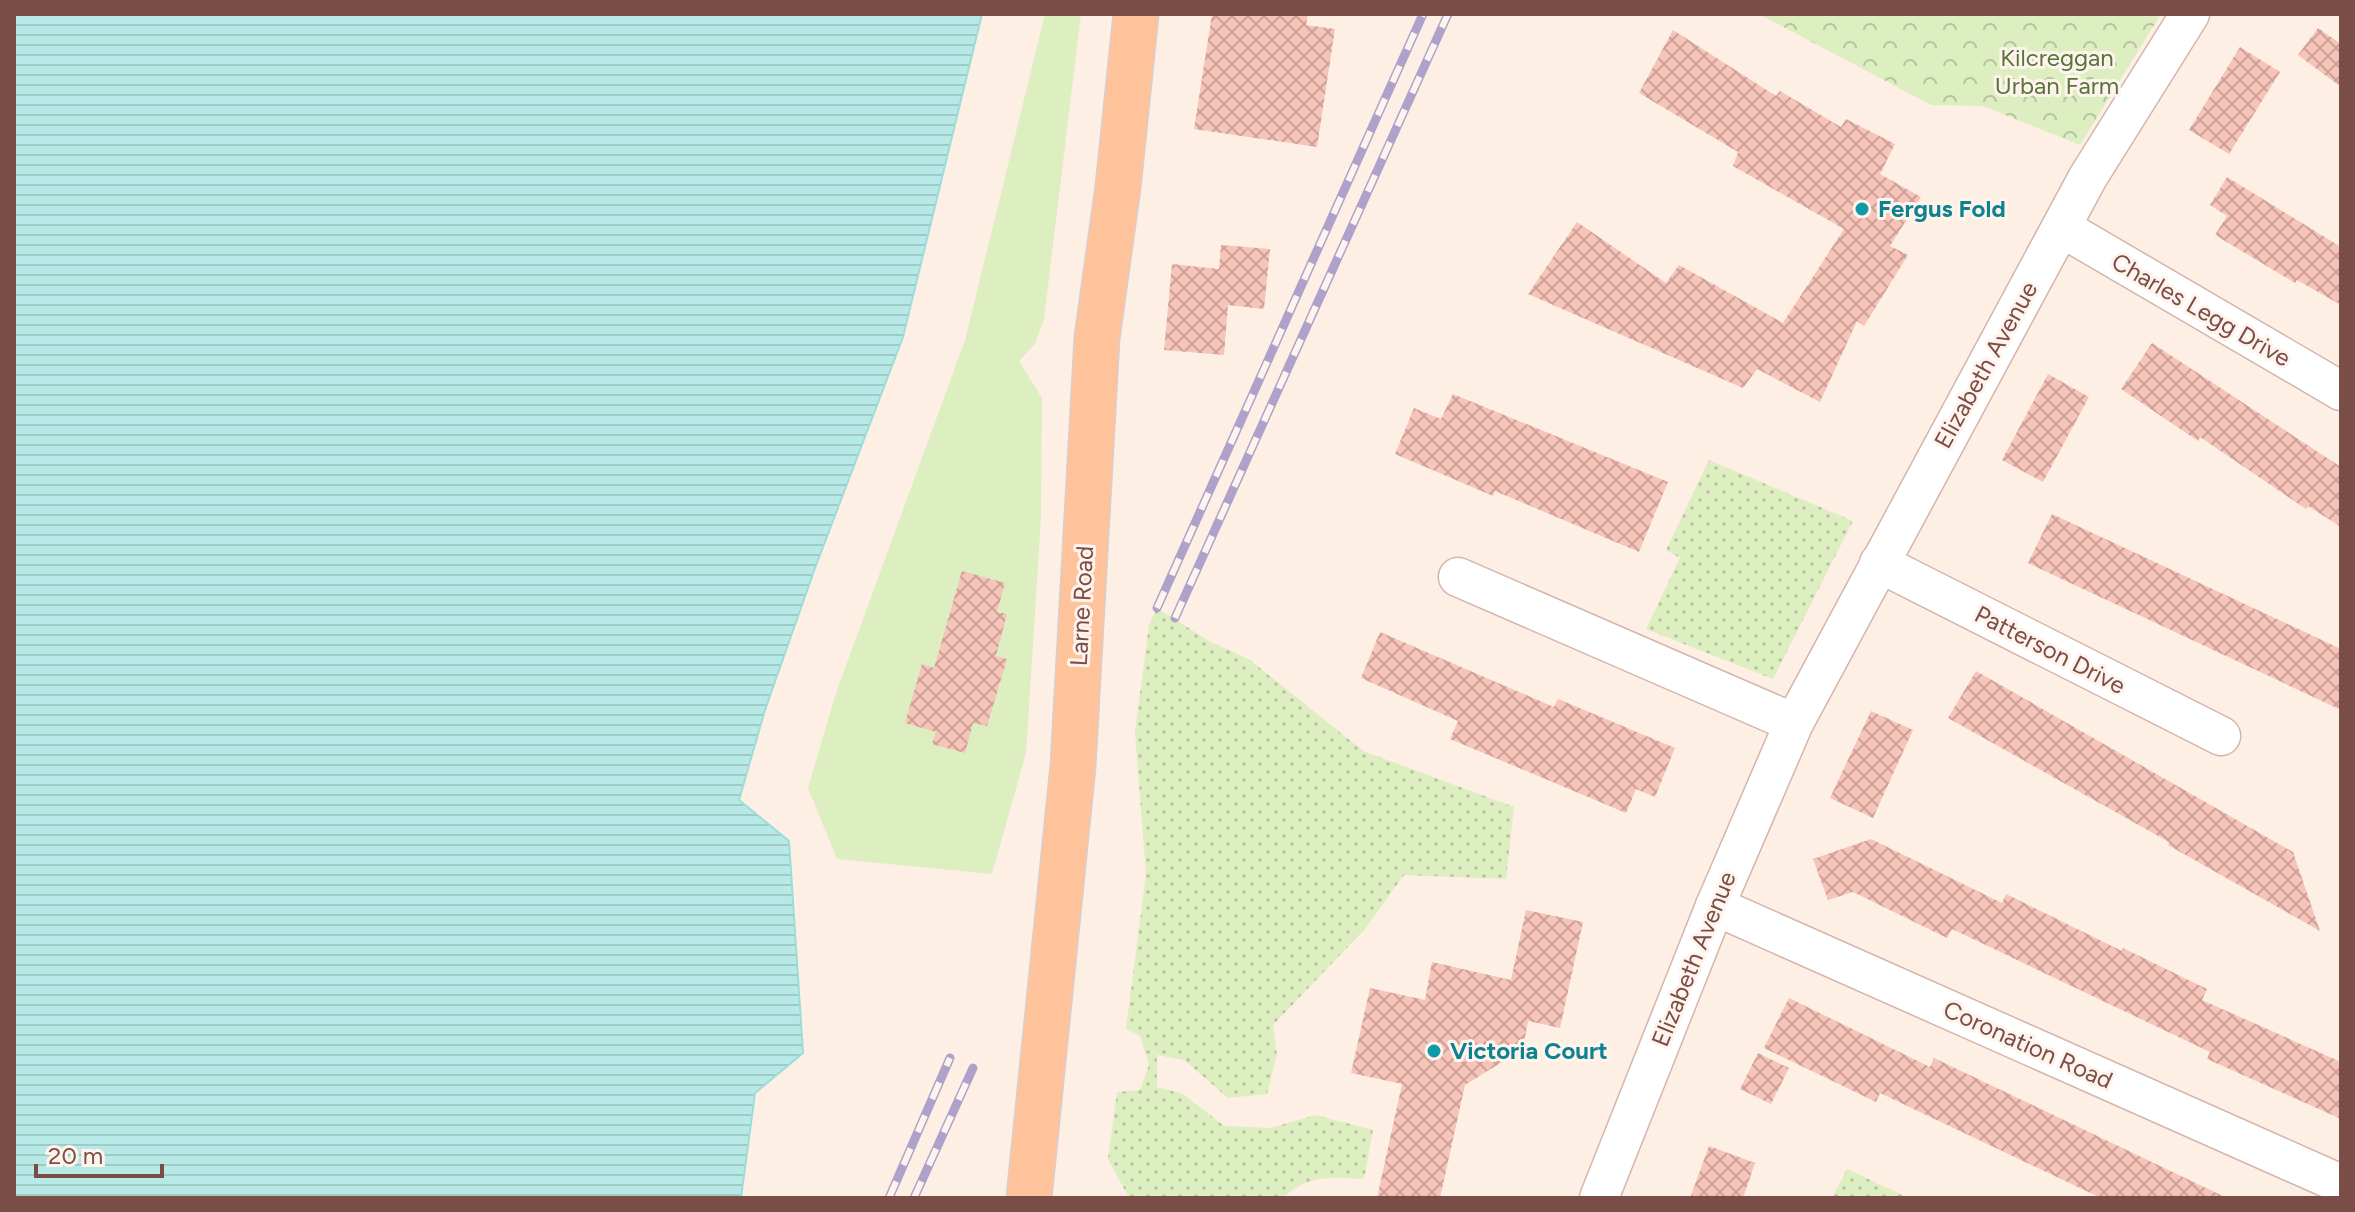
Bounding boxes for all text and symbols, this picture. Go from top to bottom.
park label: Kilcreggan Urban Farm [1995,43,2119,100]
place label: Fergus Fold [1878,194,2006,223]
marker: Fergus Fold [1853,200,1871,218]
street label: Charles Legg Drive [2107,247,2296,373]
street label: Elizabeth Avenue [1928,276,2043,453]
street label: Larne Road [1064,545,1099,667]
street label: Patterson Drive [1970,599,2130,700]
street label: Elizabeth Avenue [1645,867,1742,1050]
street label: Coronation Road [1939,994,2117,1095]
place label: Victoria Court [1450,1036,1608,1065]
marker: Victoria Court [1425,1042,1443,1060]
scale bar [36,1128,162,1178]
text: 20 m [48,1141,103,1170]

